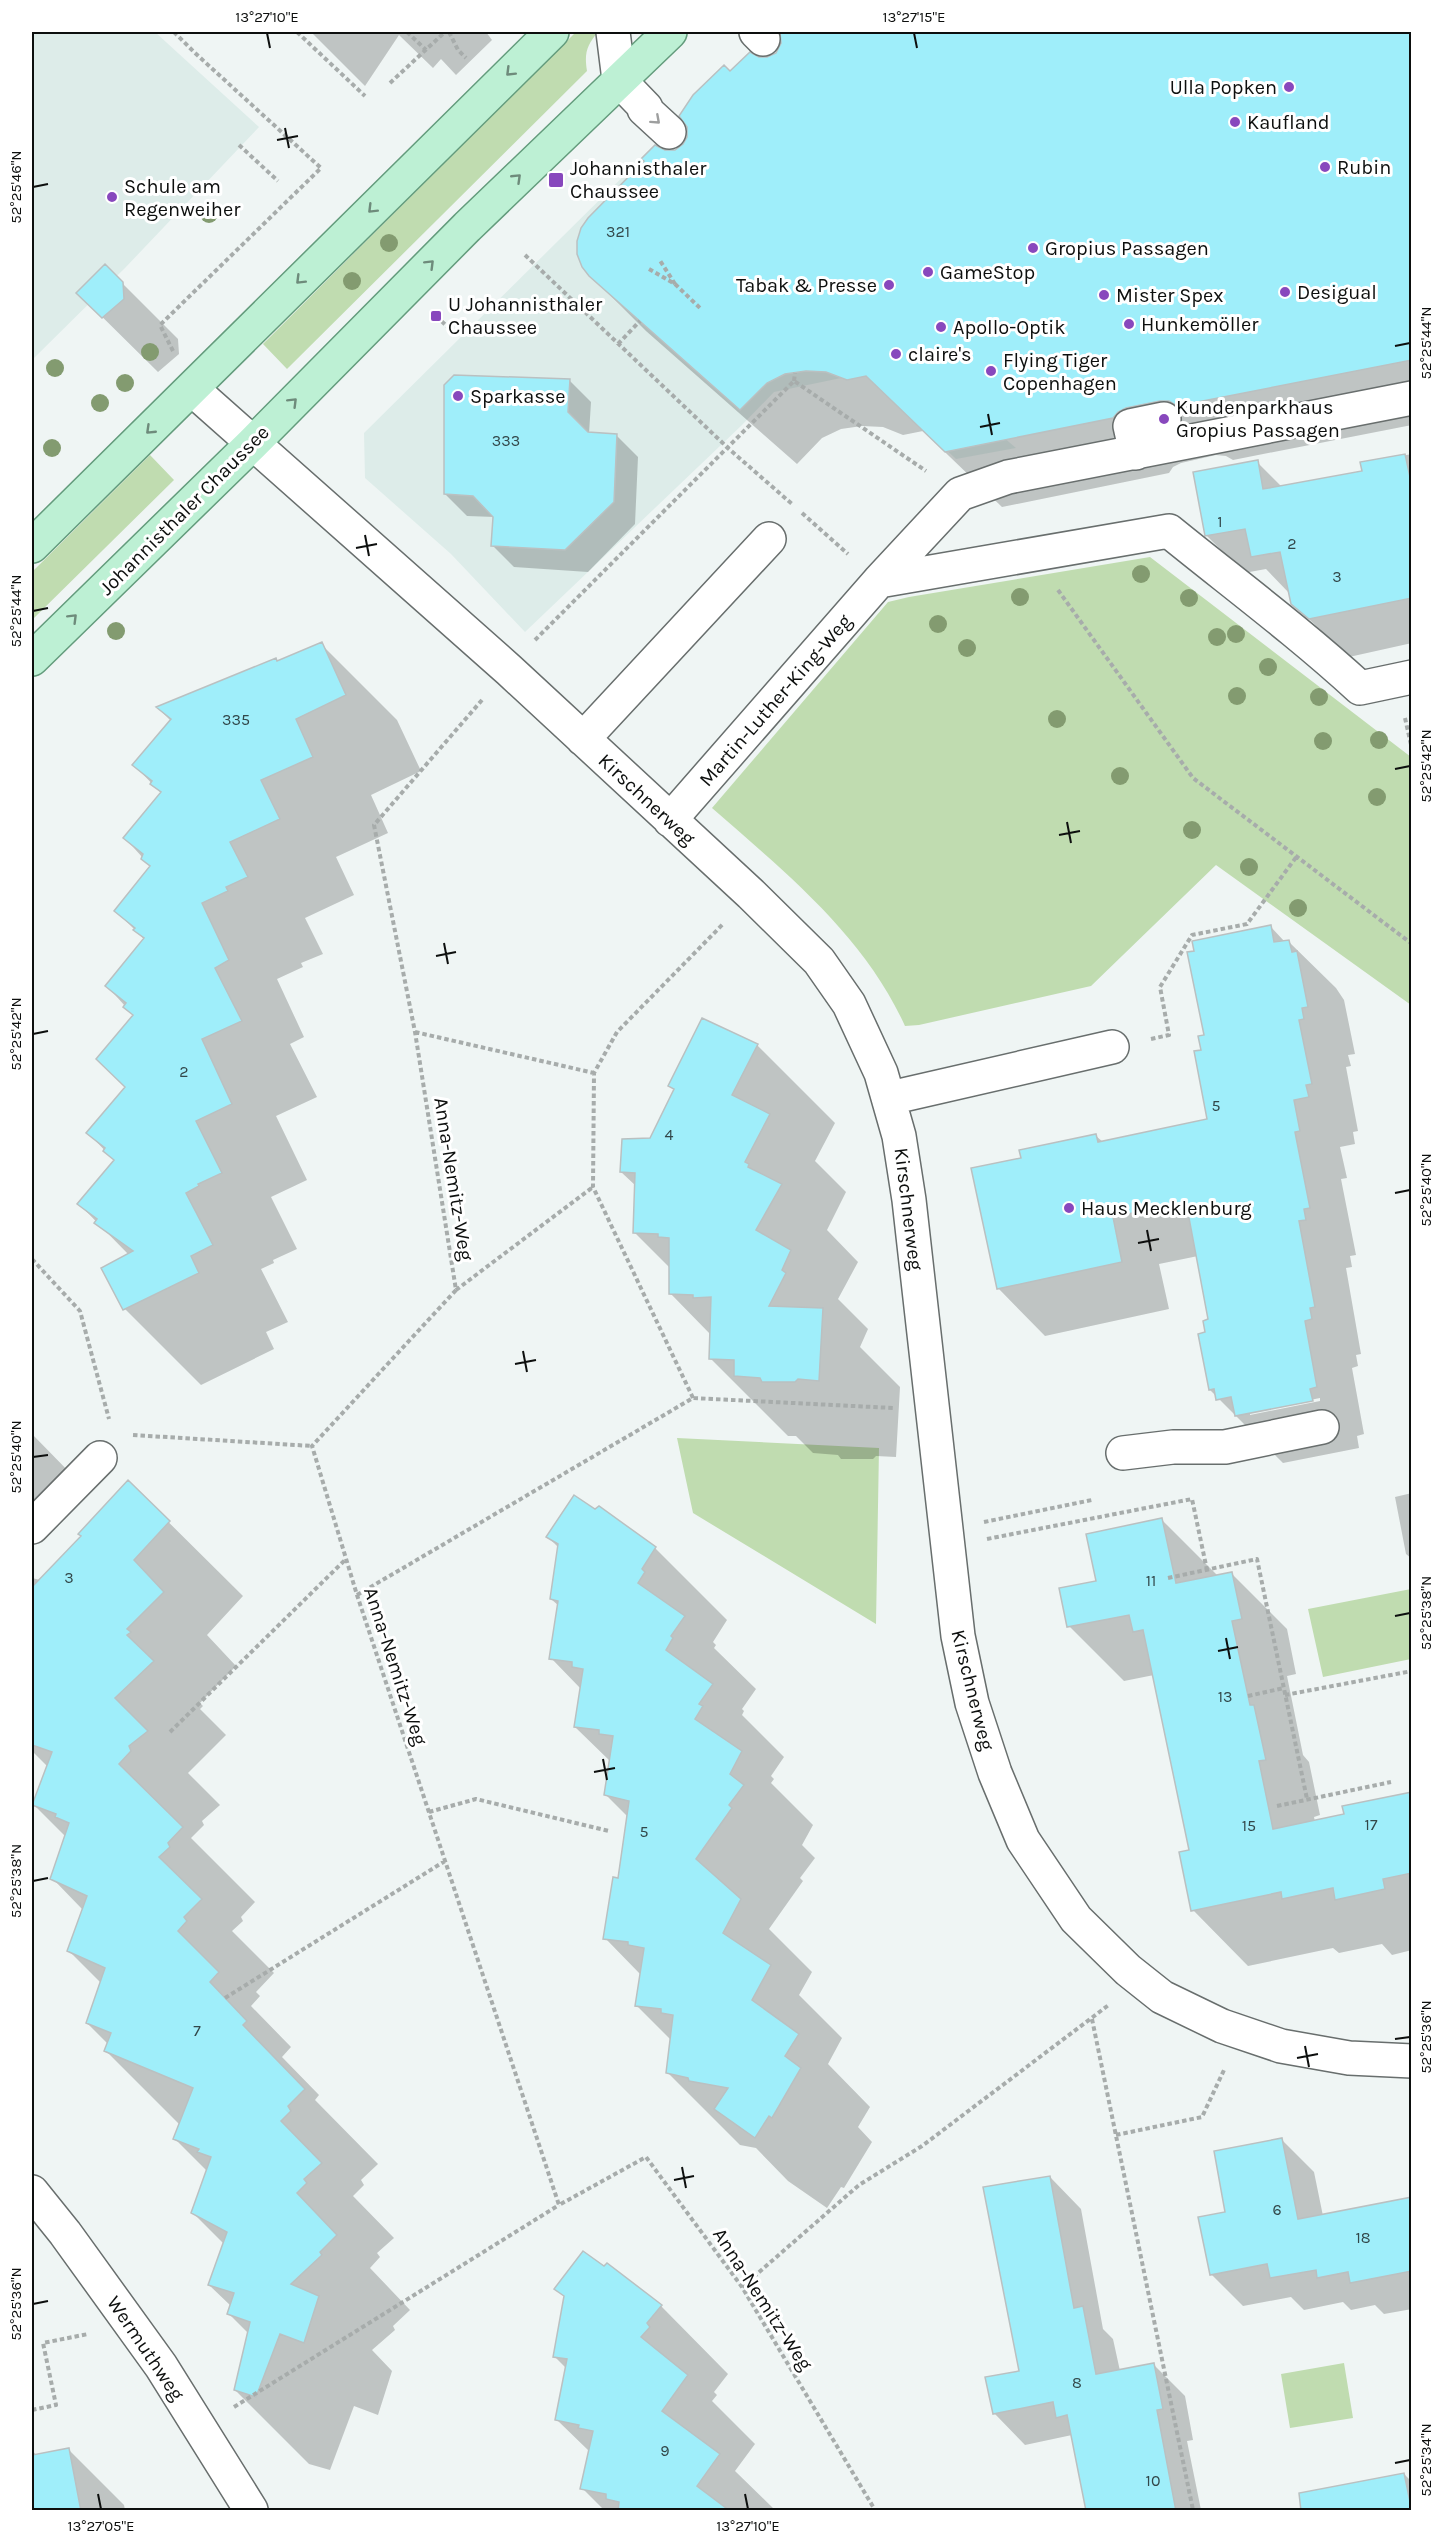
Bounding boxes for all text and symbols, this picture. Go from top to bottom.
text: 13°27'10"E [235,8,299,26]
text: 13°27'15"E [882,8,946,26]
one-way arrow [507,65,518,76]
place label: Ulla Popken [1170,76,1277,99]
marker: Ulla Popken [1282,80,1296,94]
place label: Kaufland [1247,111,1330,134]
one-way arrow [650,113,660,124]
marker: Kaufland [1228,115,1242,129]
text: 52°25'46"N [7,150,25,224]
place label: Rubin [1337,156,1391,179]
place label: Johannisthaler Chaussee [570,157,707,203]
marker: Rubin [1318,160,1332,174]
marker: Johannisthaler Chaussee [547,171,565,189]
one-way arrow [511,174,521,185]
place label: Schule am Regenweiher [124,175,241,221]
marker: Schule am Regenweiher [105,190,119,204]
one-way arrow [368,202,379,213]
house number: 321 [606,222,630,241]
place label: Gropius Passagen [1045,237,1209,260]
marker: Gropius Passagen [1026,241,1040,255]
one-way arrow [423,260,434,271]
place label: GameStop [940,261,1035,284]
marker: GameStop [921,265,935,279]
one-way arrow [297,273,308,284]
place label: Tabak & Presse [736,274,877,297]
marker: Tabak & Presse [882,278,896,292]
place label: Desigual [1297,281,1377,304]
place label: Mister Spex [1116,284,1223,307]
marker: Desigual [1278,285,1292,299]
marker: Mister Spex [1097,288,1111,302]
place label: U Johannisthaler Chaussee [448,293,603,339]
text: 52°25'44"N [1417,306,1435,380]
marker: U Johannisthaler Chaussee [429,309,443,323]
place label: Hunkemöller [1141,313,1259,336]
place label: Apollo-Optik [953,316,1066,339]
marker: Hunkemöller [1122,317,1136,331]
marker: Apollo-Optik [934,320,948,334]
place label: claire's [908,343,972,366]
marker: claire's [889,347,903,361]
place label: Flying Tiger Copenhagen [1003,349,1117,395]
marker: Flying Tiger Copenhagen [984,364,998,378]
place label: Sparkasse [470,385,566,408]
marker: Sparkasse [451,389,465,403]
place label: Kundenparkhaus Gropius Passagen [1176,396,1340,442]
one-way arrow [286,398,296,409]
marker: Kundenparkhaus Gropius Passagen [1157,412,1171,426]
street label: Johannisthaler Chaussee [95,421,274,600]
one-way arrow [147,423,157,434]
house number: 333 [492,431,520,450]
house number: 1 [1217,512,1223,531]
house number: 2 [1287,534,1297,553]
house number: 3 [1332,567,1342,586]
text: 52°25'44"N [7,574,25,648]
street label: Martin-Luther-King-Weg [694,610,856,791]
one-way arrow [66,615,77,626]
house number: 335 [222,710,250,729]
text: 52°25'42"N [1417,729,1435,803]
street label: Kirschnerweg [594,749,700,850]
text: 52°25'42"N [7,997,25,1071]
house number: 2 [179,1062,189,1081]
street label: Anna-Nemitz-Weg [429,1096,478,1262]
house number: 5 [1211,1096,1221,1115]
house number: 4 [665,1125,674,1144]
street label: Kirschnerweg [890,1146,927,1272]
text: 52°25'40"N [1417,1153,1435,1227]
place label: Haus Mecklenburg [1081,1197,1252,1220]
marker: Haus Mecklenburg [1062,1201,1076,1215]
text: 52°25'40"N [7,1420,25,1494]
house number: 3 [64,1568,74,1587]
house number: 11 [1146,1571,1156,1590]
text: 52°25'38"N [1417,1576,1435,1650]
street label: Anna-Nemitz-Weg [359,1584,432,1748]
street label: Kirschnerweg [946,1627,999,1753]
house number: 13 [1218,1687,1232,1706]
house number: 17 [1365,1815,1378,1834]
house number: 15 [1242,1816,1256,1835]
house number: 5 [639,1822,649,1841]
text: 52°25'38"N [7,1844,25,1918]
text: 52°25'36"N [1417,2000,1435,2074]
house number: 7 [193,2021,201,2040]
house number: 6 [1272,2200,1282,2219]
street label: Anna-Nemitz-Weg [708,2224,817,2375]
house number: 18 [1355,2228,1371,2247]
text: 52°25'36"N [7,2267,25,2341]
street label: Wermuthweg [102,2292,189,2405]
house number: 8 [1072,2373,1082,2392]
text: 52°25'34"N [1417,2423,1435,2497]
house number: 9 [660,2441,670,2460]
house number: 10 [1146,2471,1160,2490]
text: 13°27'05"E [67,2517,135,2535]
text: 13°27'10"E [716,2517,780,2535]

